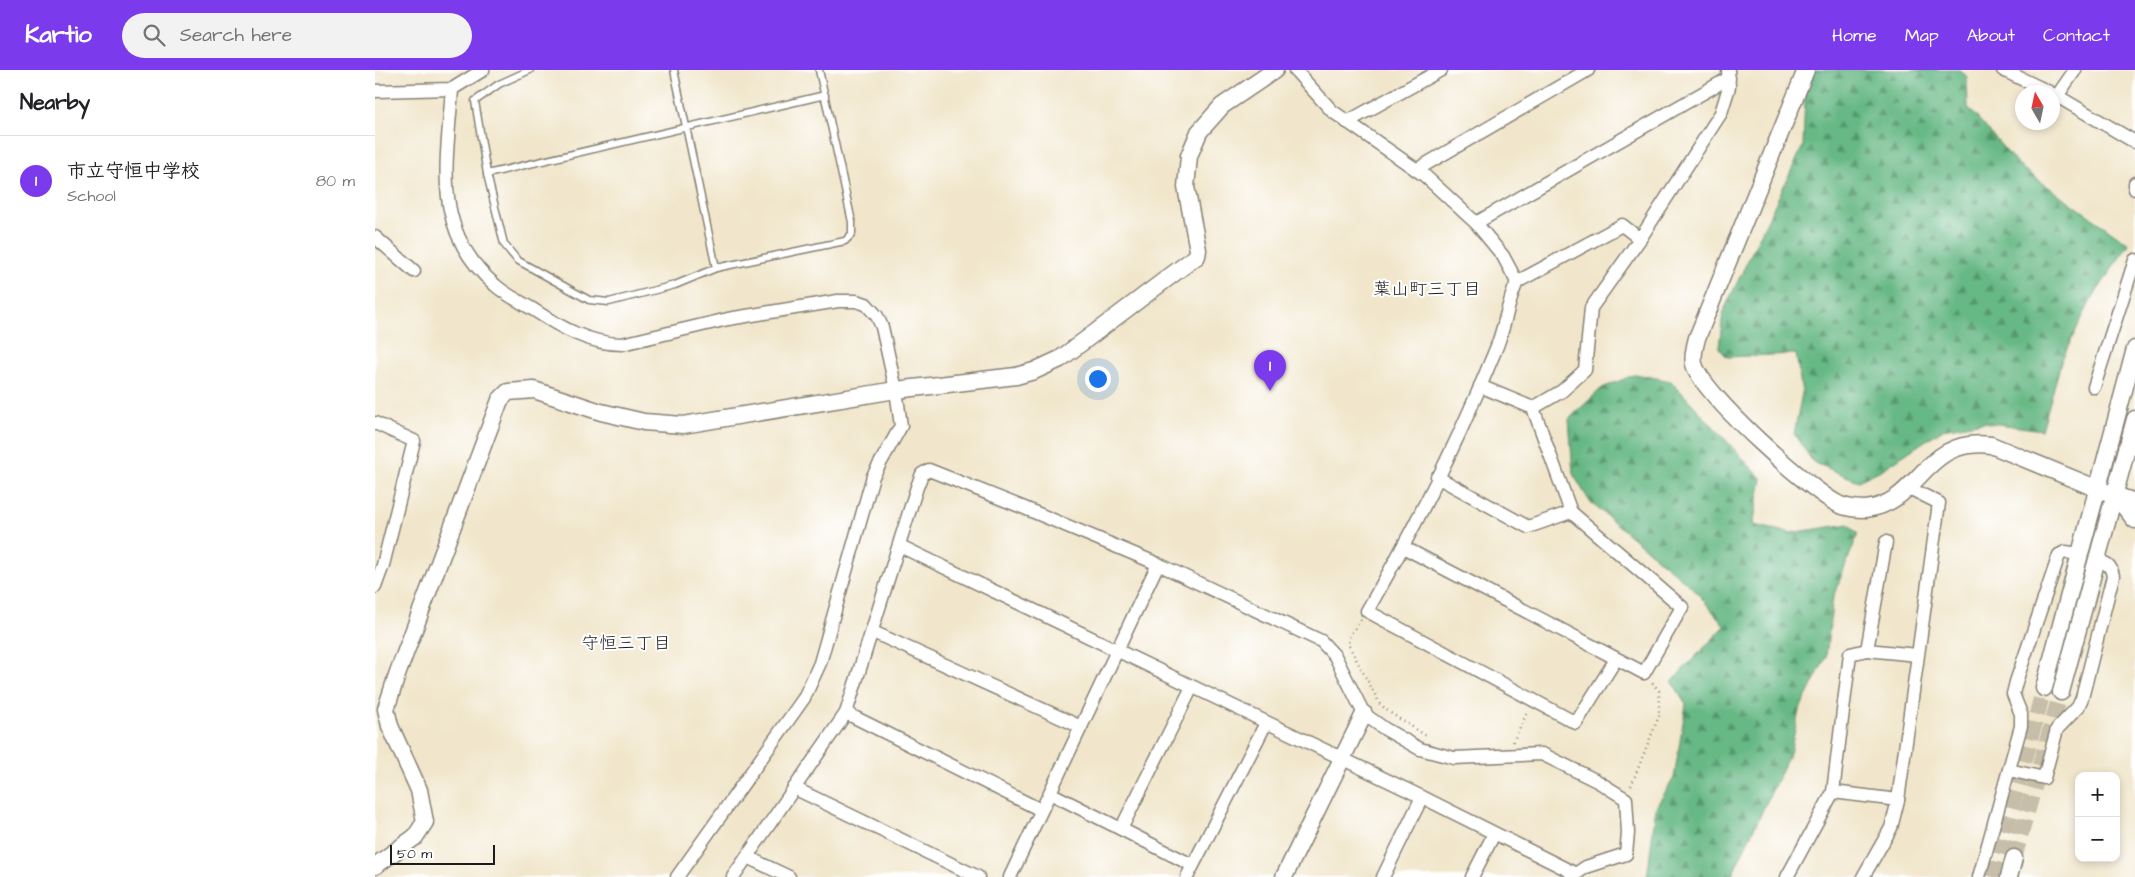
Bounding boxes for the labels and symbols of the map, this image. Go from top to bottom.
north arrow [2015,85,2060,130]
district label: 葉山町三丁目 [1373,277,1481,302]
pin: 1 [1254,350,1286,391]
your location [1085,366,1111,392]
district label: 守恒三丁目 [581,631,671,656]
scale bar [390,842,495,865]

